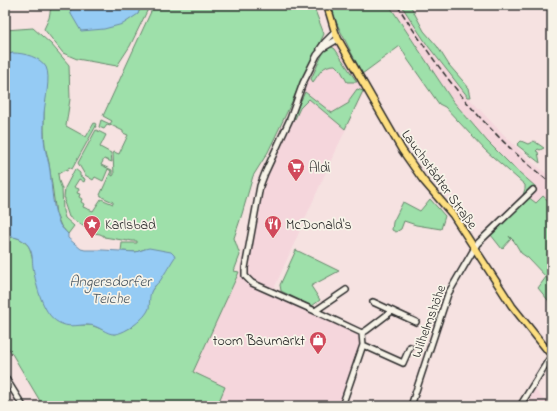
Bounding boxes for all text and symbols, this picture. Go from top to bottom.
street label: Lauchstädter Straße [396,126,482,235]
supermarket icon: Aldi [286,157,306,182]
place label: Aldi [309,158,330,179]
place icon: Karlsbad [82,214,102,239]
restaurant icon: McDonald's [263,214,283,239]
place label: Karlsbad [105,215,156,236]
place label: McDonald's [286,215,352,236]
water label: Angersdorfer Teiche [69,271,153,310]
street label: Wilhelmshöhe [407,281,453,361]
shop icon: toom Baumarkt [308,330,328,355]
place label: toom Baumarkt [213,331,305,352]

